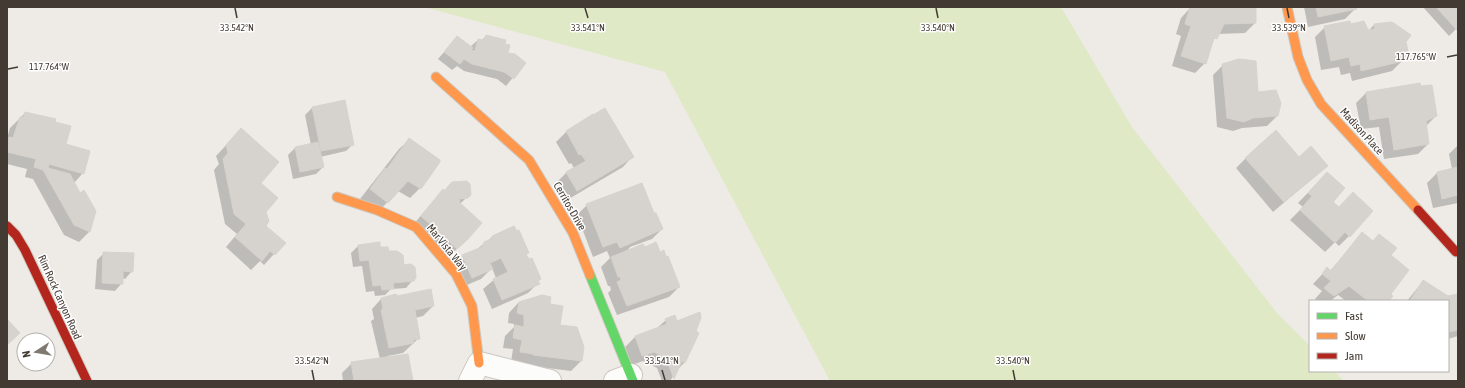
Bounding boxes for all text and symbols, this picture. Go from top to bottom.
text: 33.542°N [220,22,254,33]
text: 33.541°N [571,22,605,33]
text: 33.540°N [921,22,955,33]
text: 33.539°N [1272,22,1306,33]
text: 117.765°W [1396,51,1437,62]
text: 117.764°W [29,61,70,72]
street label: Madison Place [1338,105,1386,157]
street label: Cerritos Drive [551,180,589,232]
street label: Mar Vista Way [425,221,470,273]
street label: Rim Rock Canyon Road [36,253,84,341]
legend [1309,300,1449,372]
text: Fast [1345,309,1363,323]
text: Slow [1345,329,1366,343]
north arrow [16,332,56,372]
text: Jam [1345,349,1363,363]
text: N [20,350,33,359]
text: 33.542°N [295,355,329,366]
text: 33.541°N [645,355,679,366]
text: 33.540°N [996,355,1030,366]

